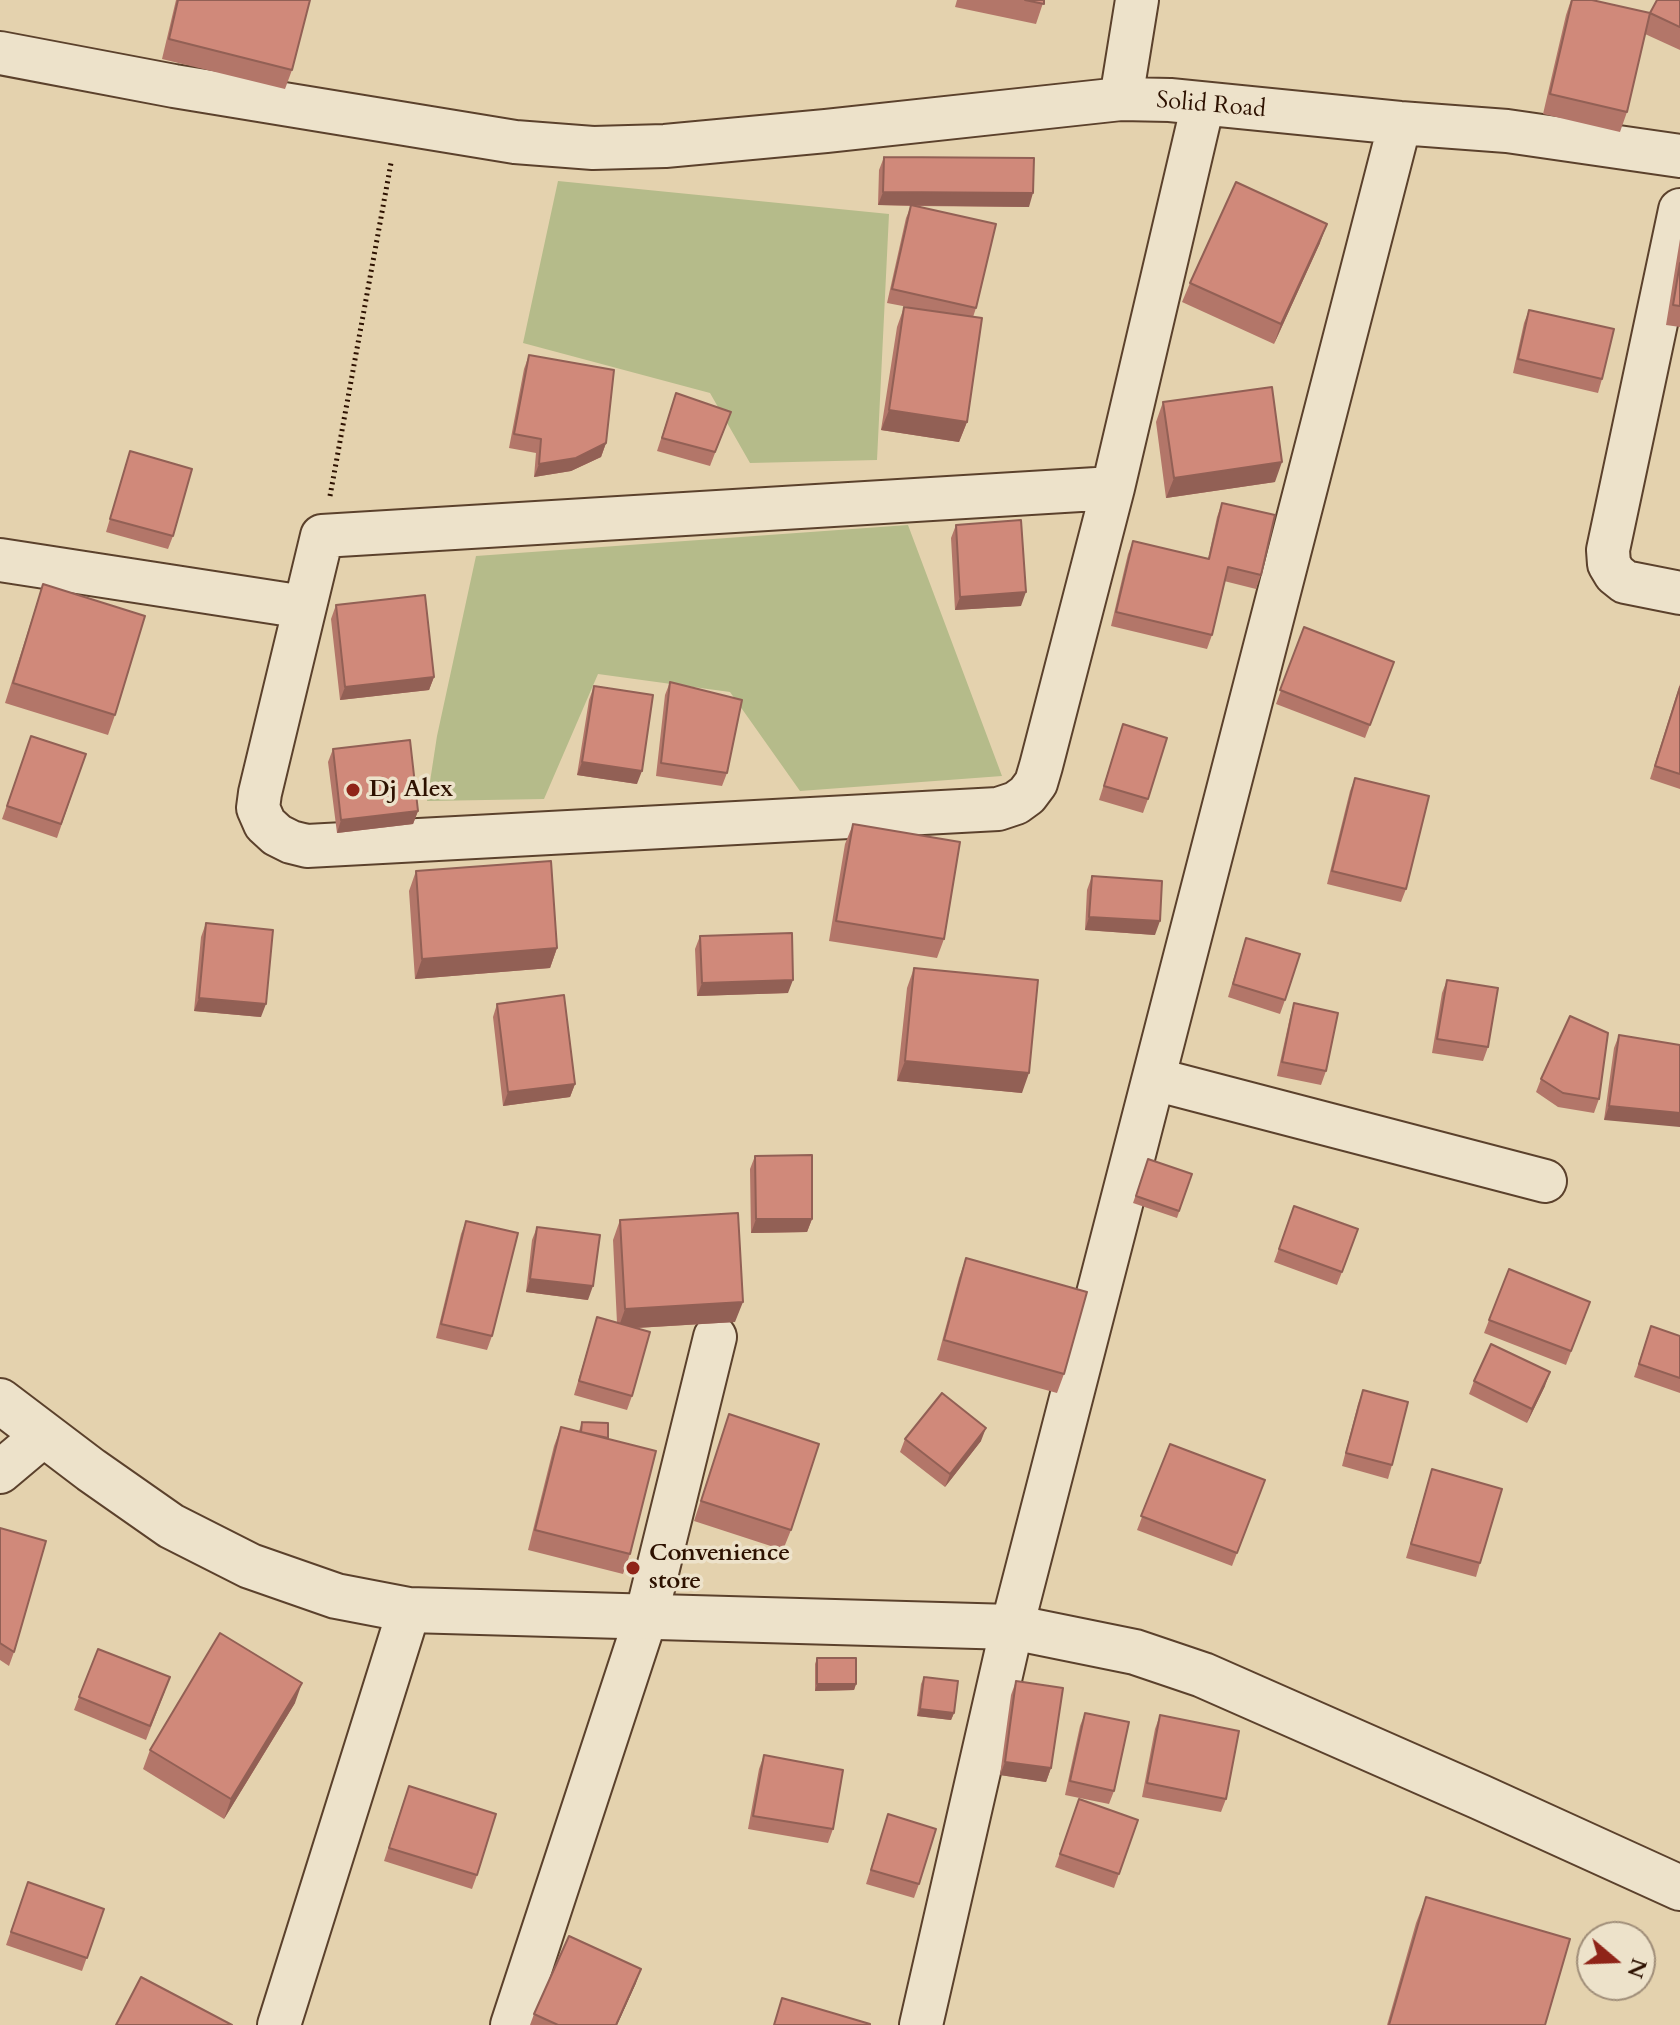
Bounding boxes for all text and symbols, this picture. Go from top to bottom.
street label: Solid Road [1155,87,1267,125]
place label: Dj Alex [369,776,453,804]
marker: Dj Alex [344,781,362,799]
place label: Convenience store [649,1540,790,1596]
marker: Convenience store [624,1559,642,1577]
north arrow [1576,1921,1656,2001]
text: N [1620,1954,1654,1982]

